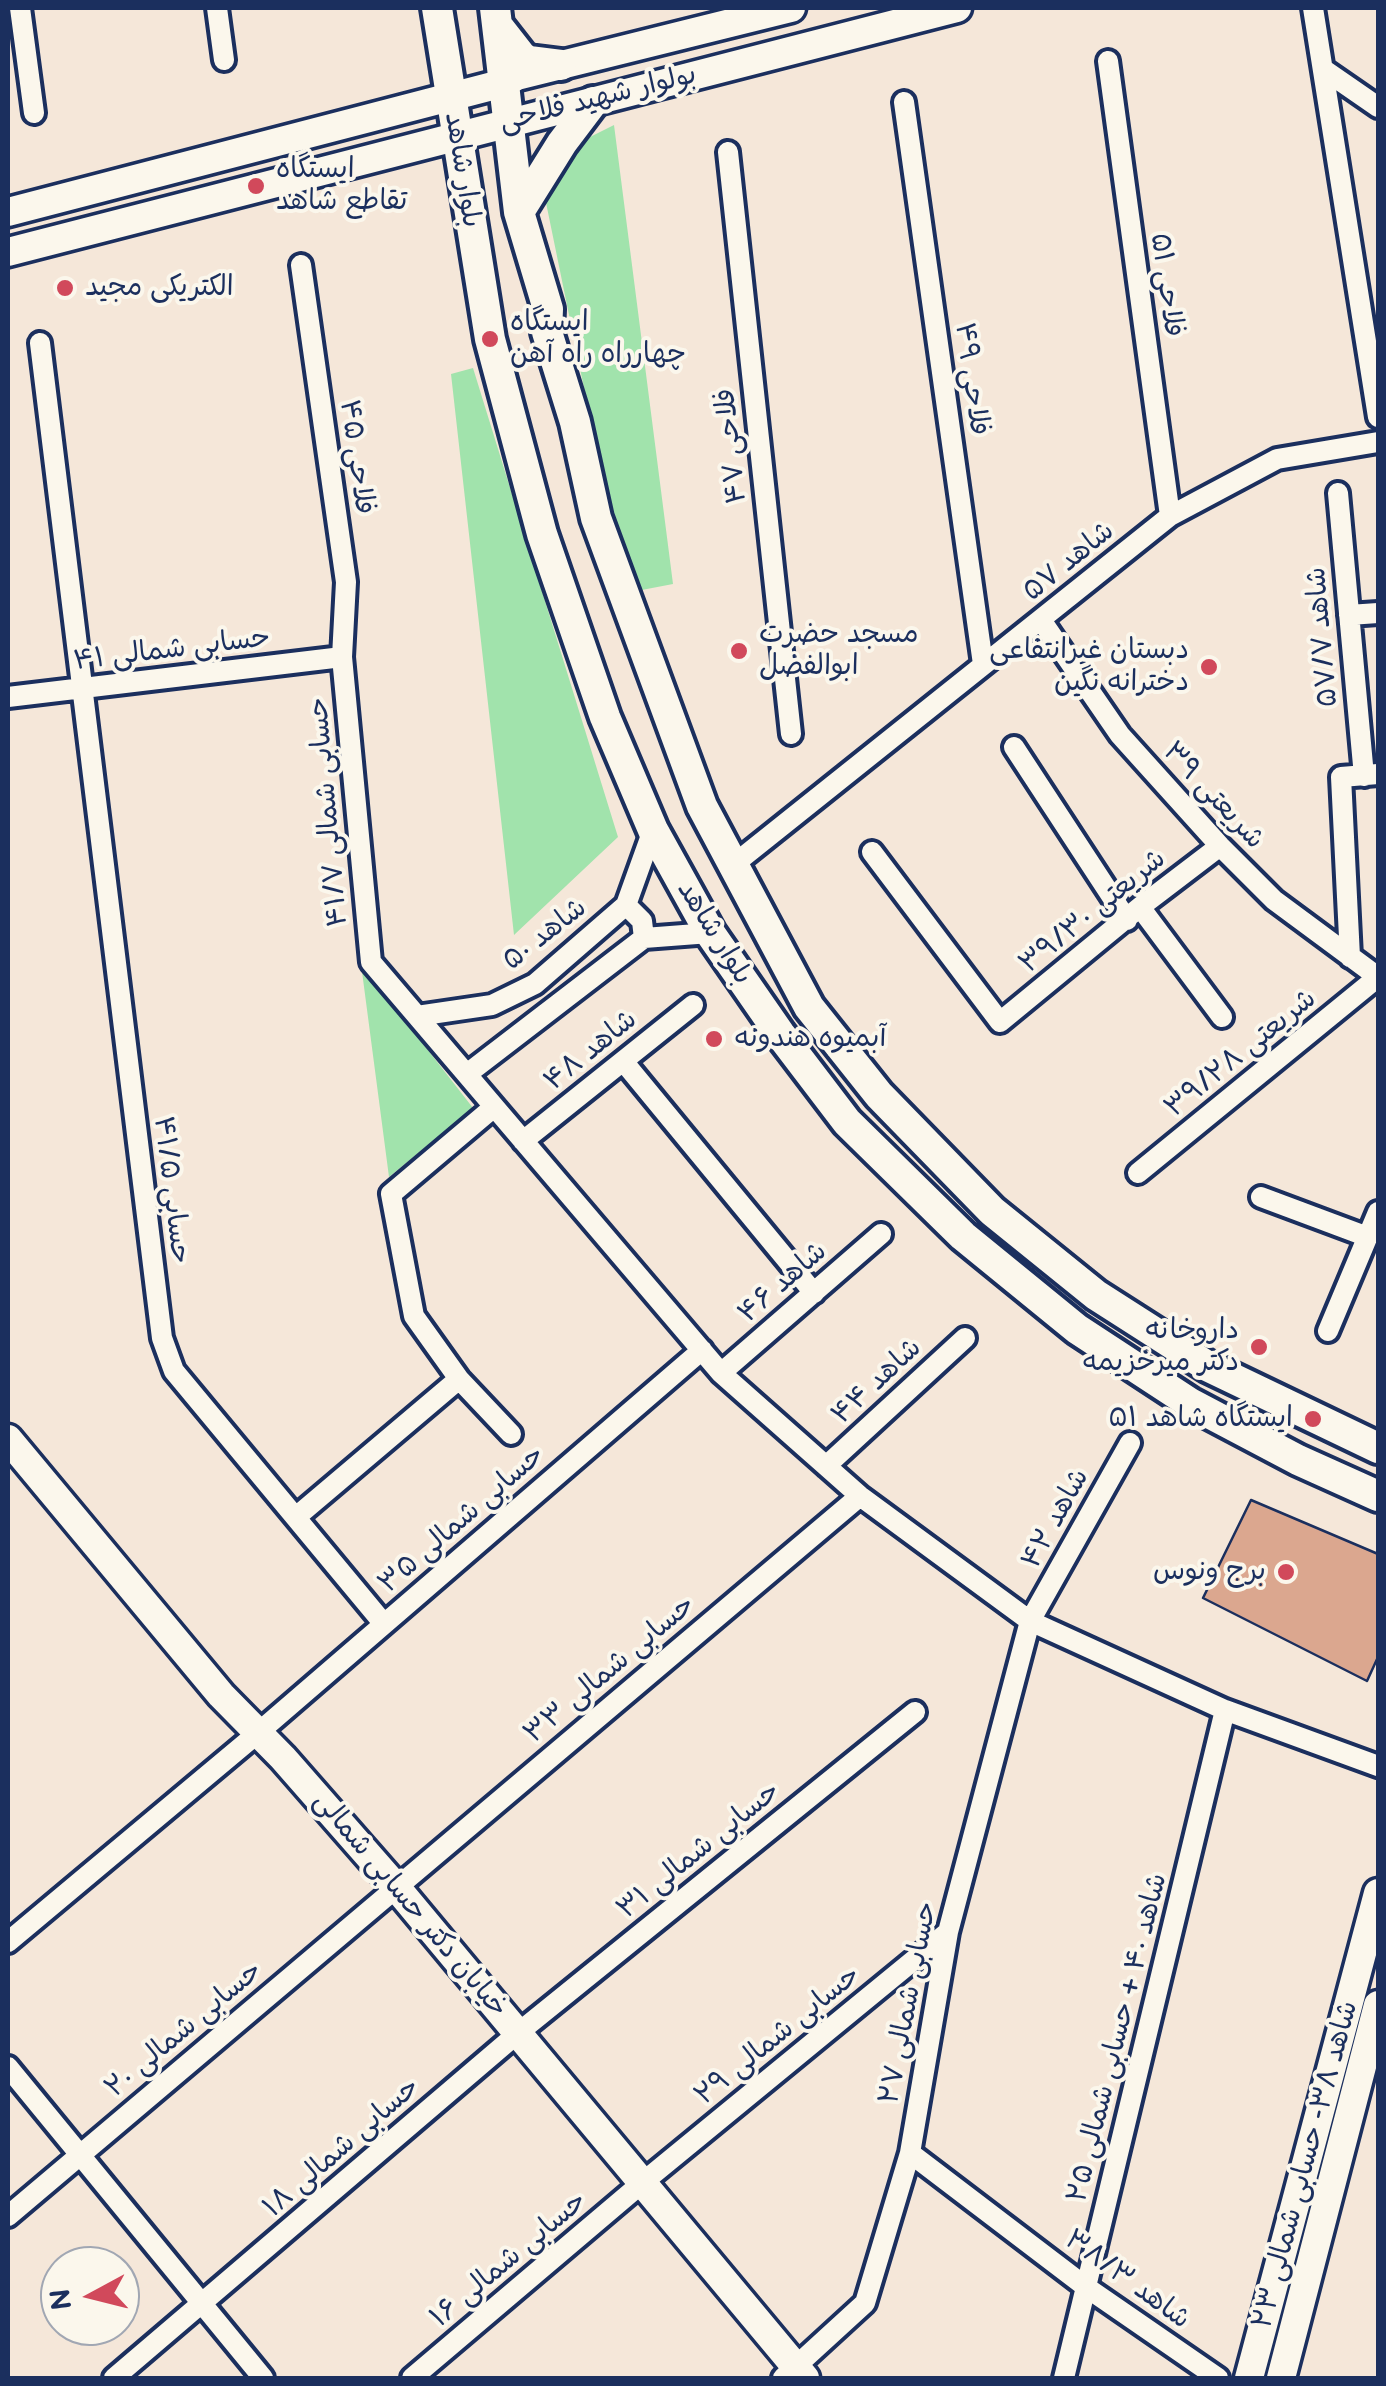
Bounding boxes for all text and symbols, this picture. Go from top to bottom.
street label: بولوار شهید فلاحی [496,58,700,140]
street label: بلوار شاهد [436,110,488,230]
place label: ایستگاه تقاطع شاهد [276,153,407,219]
marker: ایستگاه تقاطع شاهد [245,175,267,197]
street label: فلاحی ۵۱ [1142,231,1190,339]
place label: الکتریکی مجید [85,271,234,305]
marker: الکتریکی مجید [54,277,76,299]
place label: ایستگاه چهارراه راه آهن [510,306,686,372]
street label: فلاحی ۴۹ [946,320,996,438]
marker: ایستگاه چهارراه راه آهن [479,328,501,350]
street label: فلاحی ۴۷ [709,387,755,505]
street label: فلاحی ۴۵ [331,397,381,517]
street label: شاهد ۵۷ [1016,515,1122,609]
street label: شاهد ۵۷/۷ [1300,566,1346,708]
place label: مسجد حضرت ابوالفضل [759,618,919,684]
street label: حسابی شمالی ۴۱ [72,621,272,679]
place label: دبستان غیرانتفاعی دخترانه نگین [989,634,1189,700]
marker: مسجد حضرت ابوالفضل [728,640,750,662]
marker: دبستان غیرانتفاعی دخترانه نگین [1198,656,1220,678]
street label: حسابی شمالی ۴۱/۷ [302,696,356,928]
street label: شریعتی ۳۹ [1155,736,1271,856]
street label: شریعتی ۳۹/۳۰ [1013,843,1173,981]
street label: بلوار شاهد [669,875,759,991]
street label: شاهد ۵۰ [496,892,594,978]
street label: شریعتی ۳۹/۲۸ [1158,983,1324,1125]
street label: شاهد ۴۸ [538,1003,644,1099]
place label: آبمیوه هندونه [734,1022,886,1056]
marker: آبمیوه هندونه [703,1028,725,1050]
street label: حسابی ۴۱/۵ [145,1114,197,1266]
street label: شاهد ۴۶ [732,1235,834,1331]
place label: داروخانه دکتر میرخزیمه [1082,1314,1239,1380]
street label: شاهد ۴۴ [825,1332,929,1432]
marker: داروخانه دکتر میرخزیمه [1248,1336,1270,1358]
place label: ایستگاه شاهد ۵۱ [1108,1402,1293,1436]
marker: ایستگاه شاهد ۵۱ [1302,1408,1324,1430]
street label: حسابی شمالی ۳۵ [372,1439,552,1601]
street label: شاهد ۴۲ [1015,1463,1097,1575]
place label: برج ونوس [1153,1555,1266,1589]
marker: برج ونوس [1275,1561,1297,1583]
street label: حسابی شمالی ۳۳ [518,1589,702,1751]
street label: حسابی شمالی ۳۱ [611,1775,787,1927]
street label: خیابان دکتر حسابی شمالی [306,1785,514,2025]
street label: شاهد ۴۰ + حسابی شمالی ۲۵ [1061,1870,1175,2206]
street label: حسابی شمالی ۲۷ [873,1899,945,2107]
street label: حسابی شمالی ۲۰ [99,1955,269,2105]
street label: حسابی شمالی ۲۹ [688,1959,868,2113]
street label: شاهد ۳۸- حسابی شمالی ۲۳ [1246,1997,1366,2333]
street label: حسابی شمالی ۱۸ [257,2071,427,2225]
street label: حسابی شمالی ۱۶ [424,2185,594,2335]
street label: شاهد ۳۸/۳ [1058,2223,1196,2337]
north arrow [40,2246,140,2346]
text: N [44,2287,79,2312]

